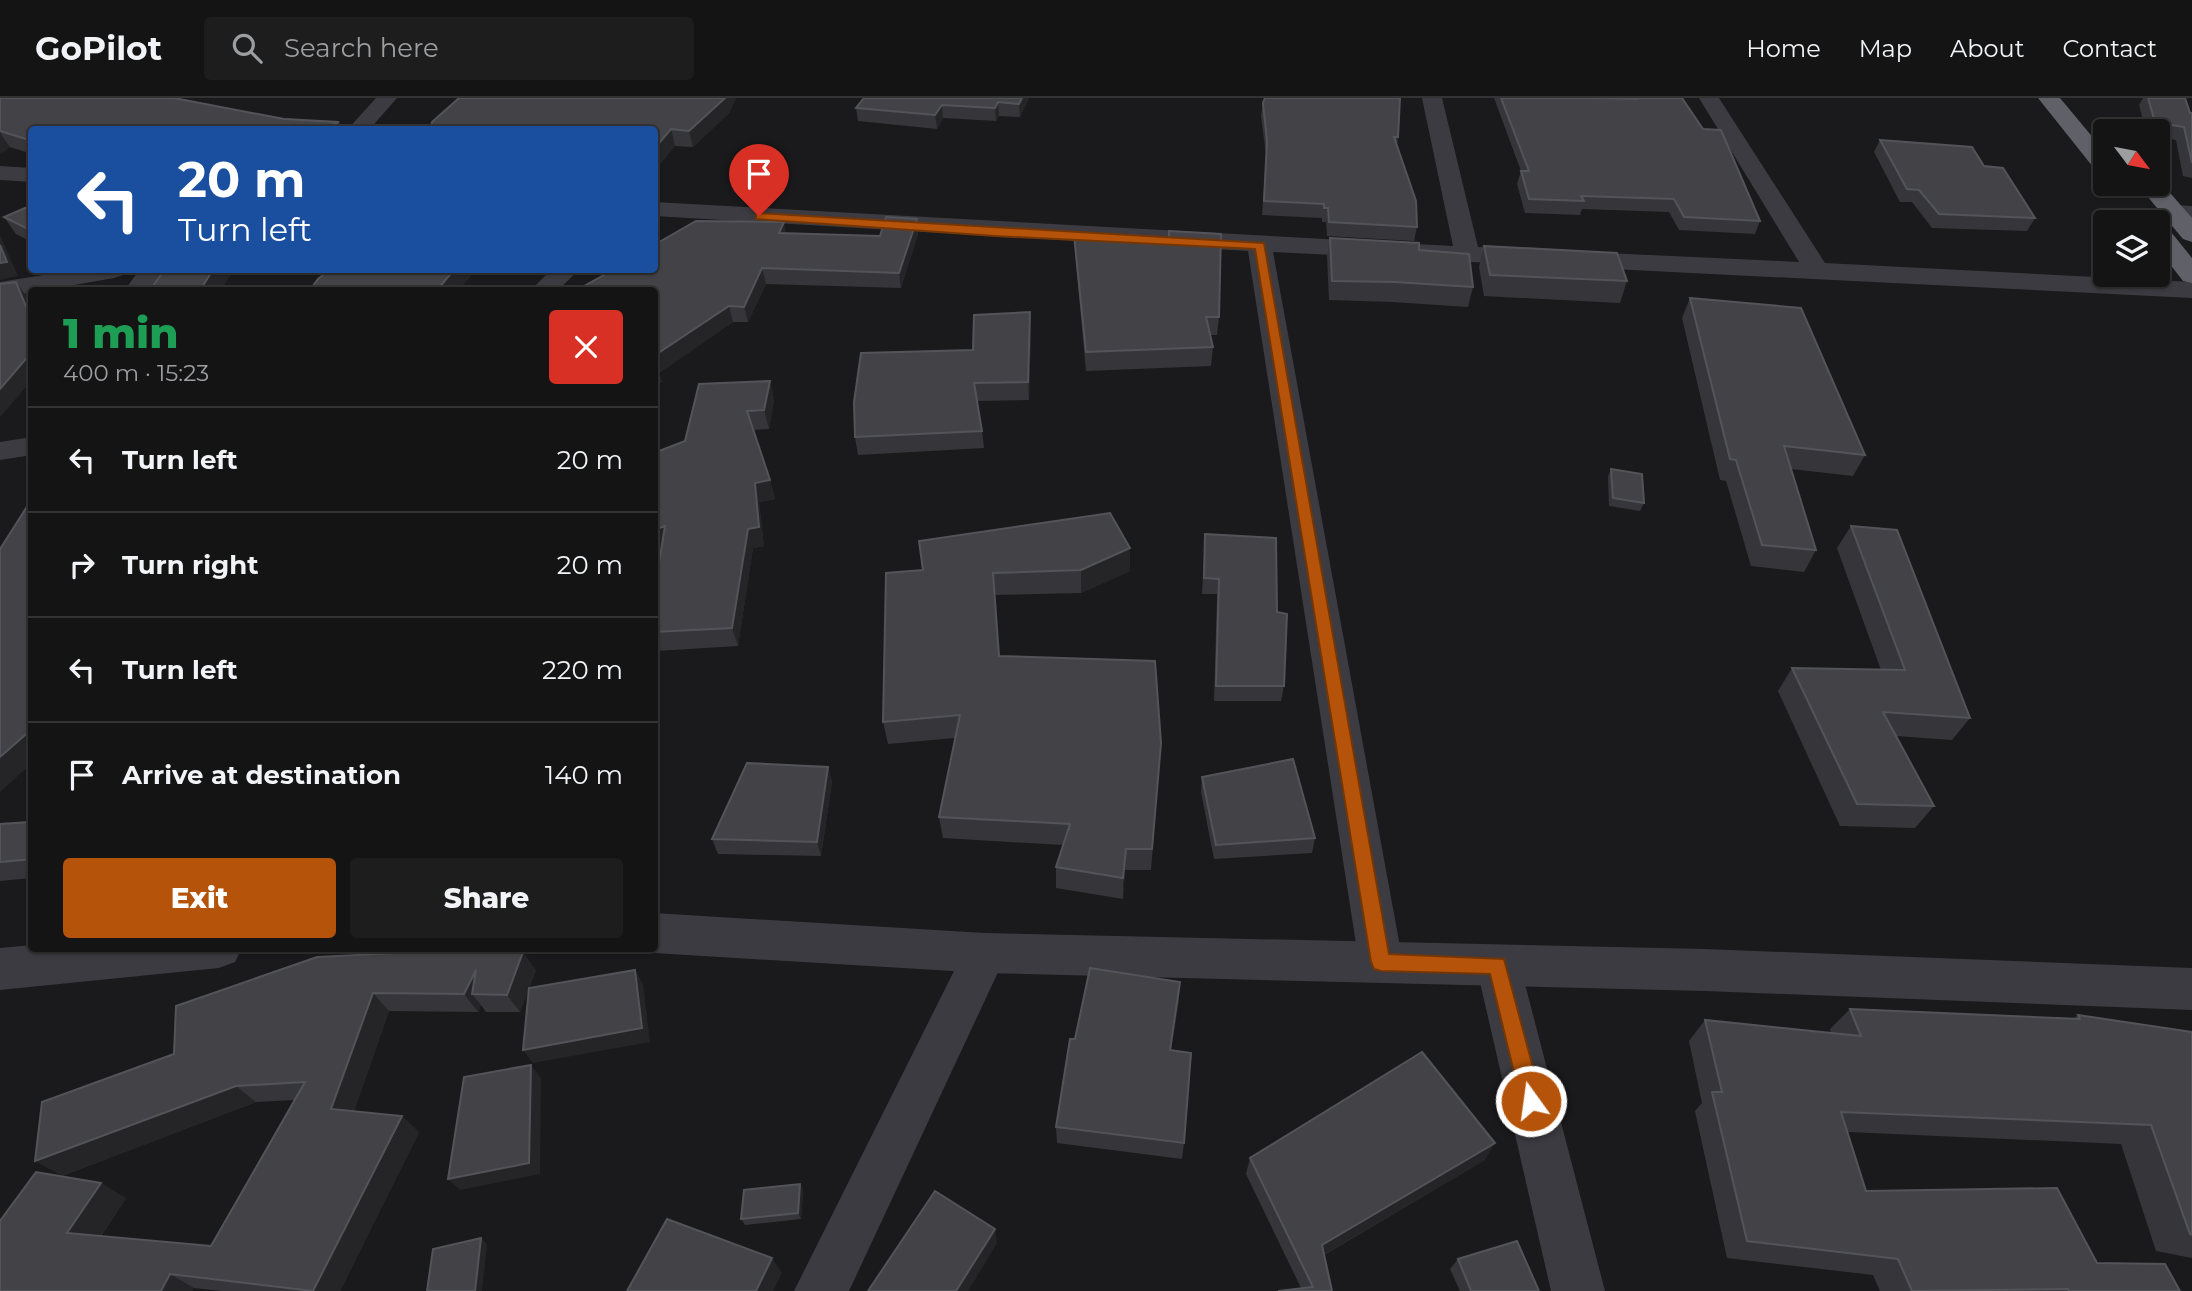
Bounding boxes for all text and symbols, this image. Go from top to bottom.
search box [204,17,694,80]
text: GoPilot [35,28,162,68]
icon: search [228,29,266,67]
text: Search here [284,32,439,64]
text: Home [1746,34,1821,63]
text: Map [1859,34,1912,63]
text: About [1950,34,2024,63]
text: Contact [2062,34,2157,63]
north arrow [2093,119,2170,196]
map controls [2093,119,2170,287]
pin [729,144,789,216]
text: 20 m [178,150,305,209]
icon: left [63,154,154,245]
icon: arrive [740,155,778,193]
text: Turn left [178,210,312,249]
button: layers [2093,210,2170,287]
text: 1 min [63,307,179,359]
button: close [549,310,623,384]
text: 400 m · 15:23 [63,359,209,387]
icon: left [63,441,101,479]
text: Turn left [122,444,238,476]
text: 20 m [557,444,623,476]
icon: right [63,546,101,584]
text: Turn right [122,549,258,581]
text: 20 m [557,549,623,581]
icon: left [63,651,101,689]
text: Turn left [122,654,238,686]
text: 220 m [542,654,623,686]
icon: arrive [63,756,101,794]
text: Arrive at destination [122,759,401,791]
text: 140 m [545,759,623,791]
button: Exit [63,858,336,938]
button: Share [350,858,623,938]
position arrow [1494,1064,1568,1138]

